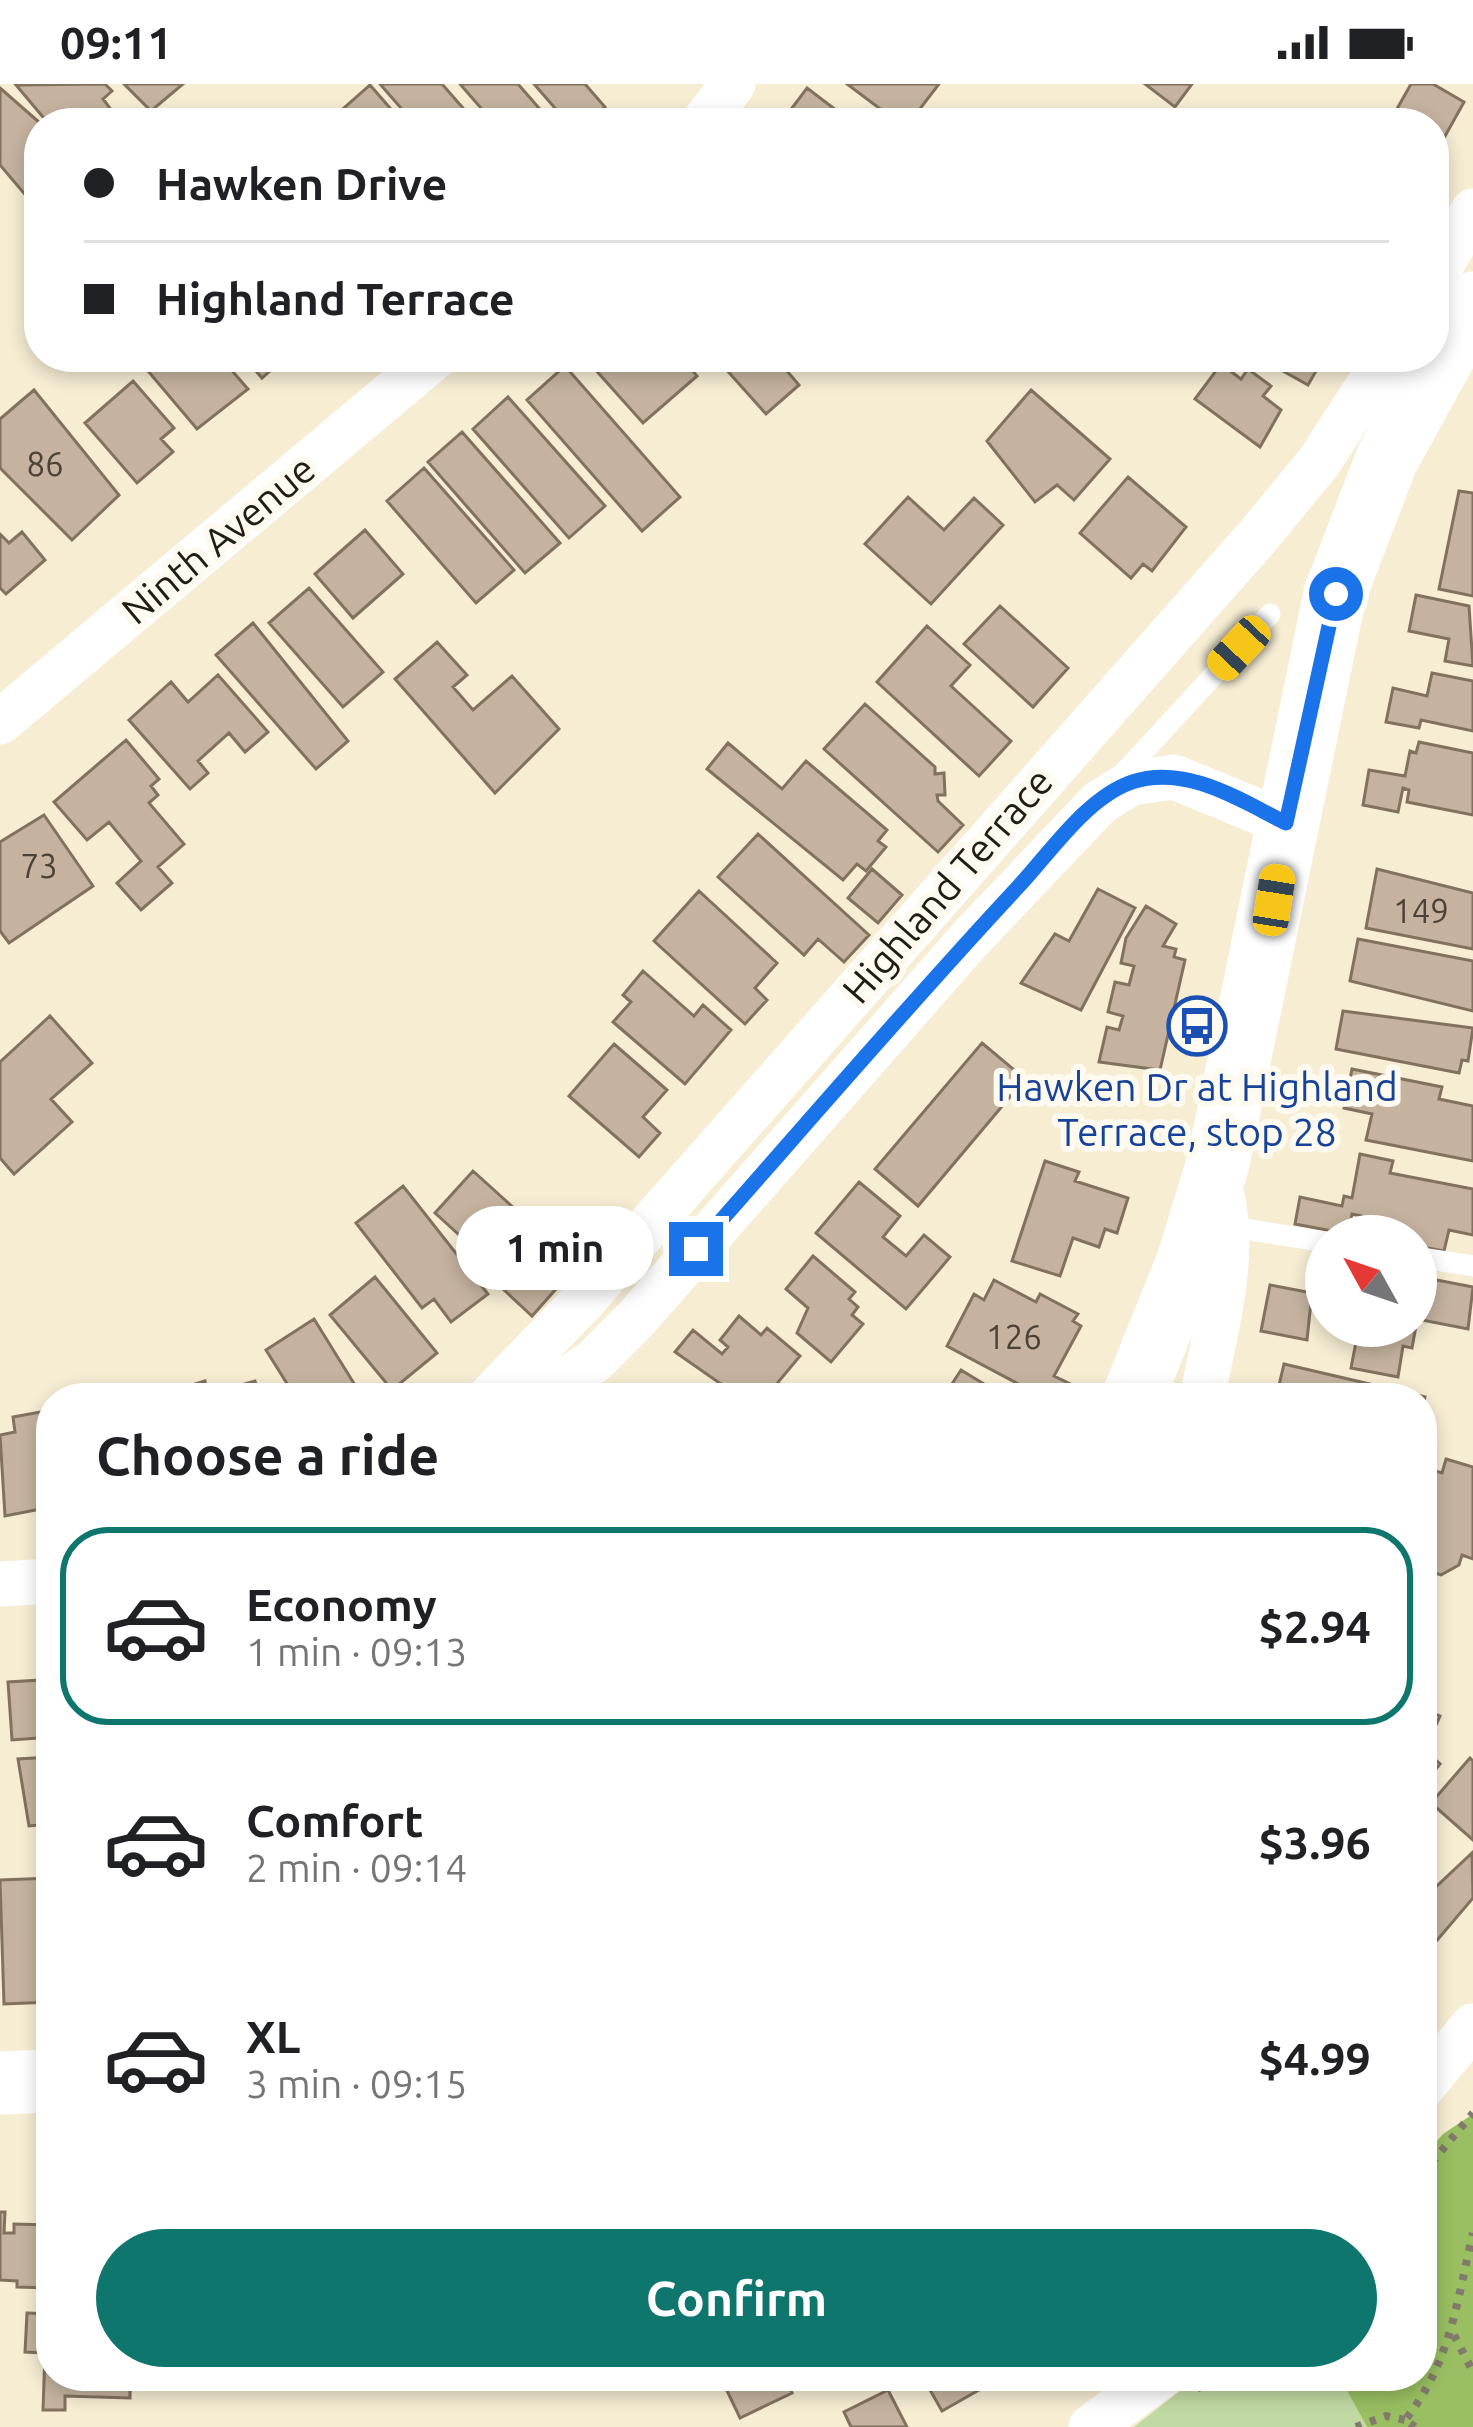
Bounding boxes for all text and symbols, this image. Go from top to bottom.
text: 09:11 [60,17,173,68]
text: Hawken Drive [156,158,447,209]
text: Highland Terrace [156,273,515,324]
house number: 86 [26,445,64,482]
street label: Ninth Avenue [113,446,323,632]
route start [1309,567,1363,621]
car [1201,609,1277,687]
street label: Highland Terrace [834,759,1060,1011]
house number: 73 [20,847,58,884]
car [1251,862,1297,938]
house number: 149 [1393,892,1449,929]
bus stop icon: Hawken Dr at Highland Terrace, stop 28 [1166,995,1228,1057]
place label: Hawken Dr at Highland Terrace, stop 28 [996,1065,1398,1153]
callout: 1 min [456,1207,654,1291]
north arrow [1305,1215,1437,1347]
map controls [1305,1215,1437,1347]
route end [669,1222,723,1276]
text: 1 min [506,1226,604,1269]
house number: 126 [986,1318,1042,1355]
text: Choose a ride [96,1425,439,1485]
icon: car [102,1572,210,1680]
text: Economy [246,1579,437,1630]
text: $2.94 [1258,1601,1371,1652]
text: 1 min · 09:13 [246,1630,467,1673]
icon: car [102,1788,210,1896]
text: Comfort [246,1795,423,1846]
text: $3.96 [1258,1817,1371,1868]
text: 2 min · 09:14 [246,1846,467,1889]
icon: car [102,2004,210,2112]
text: XL [246,2011,300,2062]
text: $4.99 [1258,2033,1371,2084]
text: 3 min · 09:15 [246,2062,467,2105]
button: Confirm [96,2229,1377,2367]

